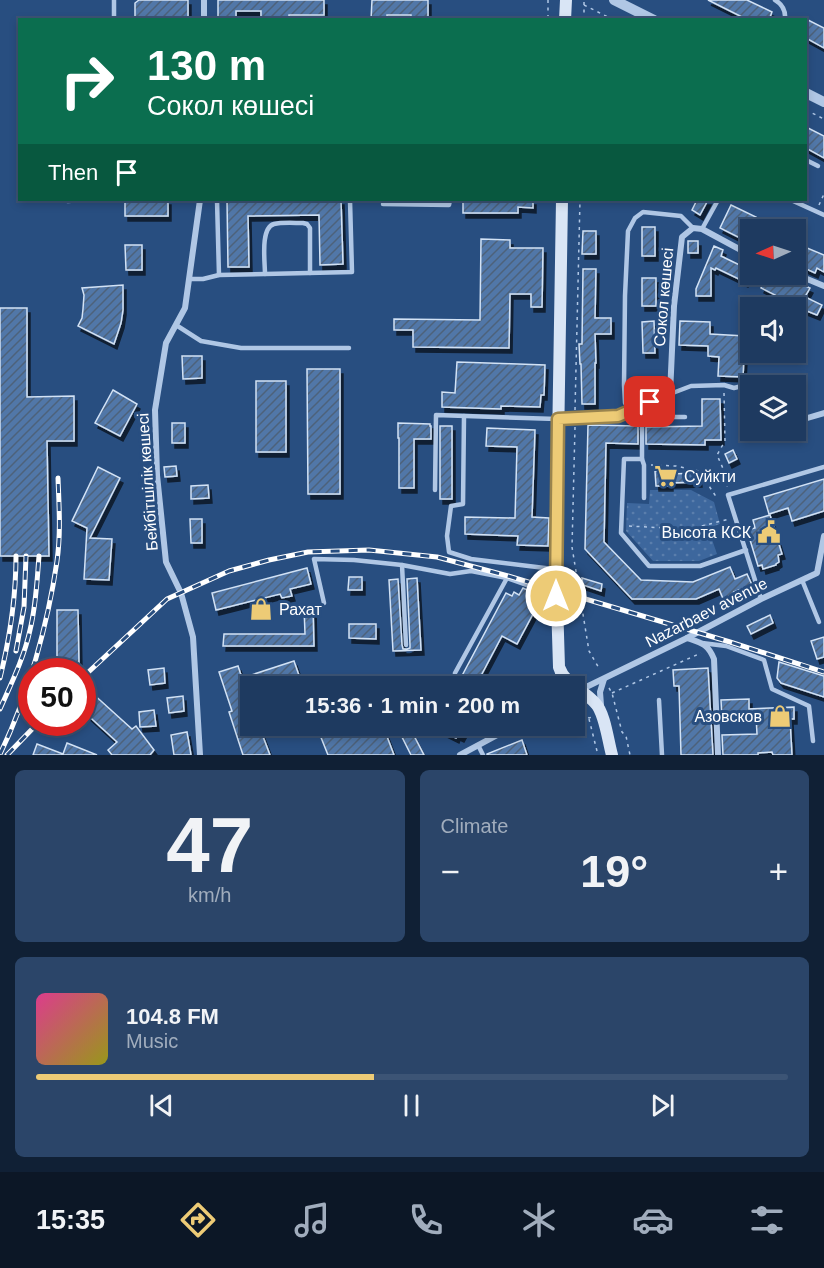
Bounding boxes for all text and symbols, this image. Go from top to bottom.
icon: right [48,42,126,120]
text: 130 m [147,42,266,89]
text: Сокол көшесі [147,91,314,121]
icon: arrive [110,156,143,189]
text: Then [48,160,98,185]
north arrow [740,219,806,285]
map controls [740,219,806,441]
street label: Сокол көшесі [651,247,676,347]
button: sound [740,297,806,363]
button: layers [740,375,806,441]
pin [624,376,675,427]
icon: arrive [633,385,666,418]
street label: Бейбітшілік көшесі [134,412,161,552]
supermarket icon: Суйкти [653,463,679,489]
place label: Суйкти [684,468,736,485]
public building icon: Высота КСК [756,519,782,545]
place label: Высота КСК [662,524,752,541]
position arrow [524,564,588,628]
street label: Nazarbaev avenue [643,574,770,651]
shop icon: Рахат [248,596,274,622]
place label: Рахат [279,601,322,618]
speed limit sign: 50 [18,658,96,736]
text: 15:36 · 1 min · 200 m [305,693,520,718]
shop icon: Азовсков [767,703,793,729]
place label: Азовсков [694,708,762,725]
text: 47 [166,801,253,889]
text: Climate [441,815,508,837]
text: 19° [580,846,648,897]
text: − [441,853,460,890]
text: + [769,853,788,890]
text: km/h [188,884,231,906]
text: 104.8 FM [126,1004,219,1029]
text: Music [126,1030,178,1052]
icon: previous [145,1089,178,1122]
icon: pause [395,1089,428,1122]
icon: next [646,1089,679,1122]
icon: directions [177,1199,219,1241]
icon: music [291,1199,333,1241]
icon: phone [405,1199,447,1241]
icon: climate [518,1199,560,1241]
icon: car [632,1199,674,1241]
icon: filters [746,1199,788,1241]
text: 15:35 [36,1205,105,1235]

